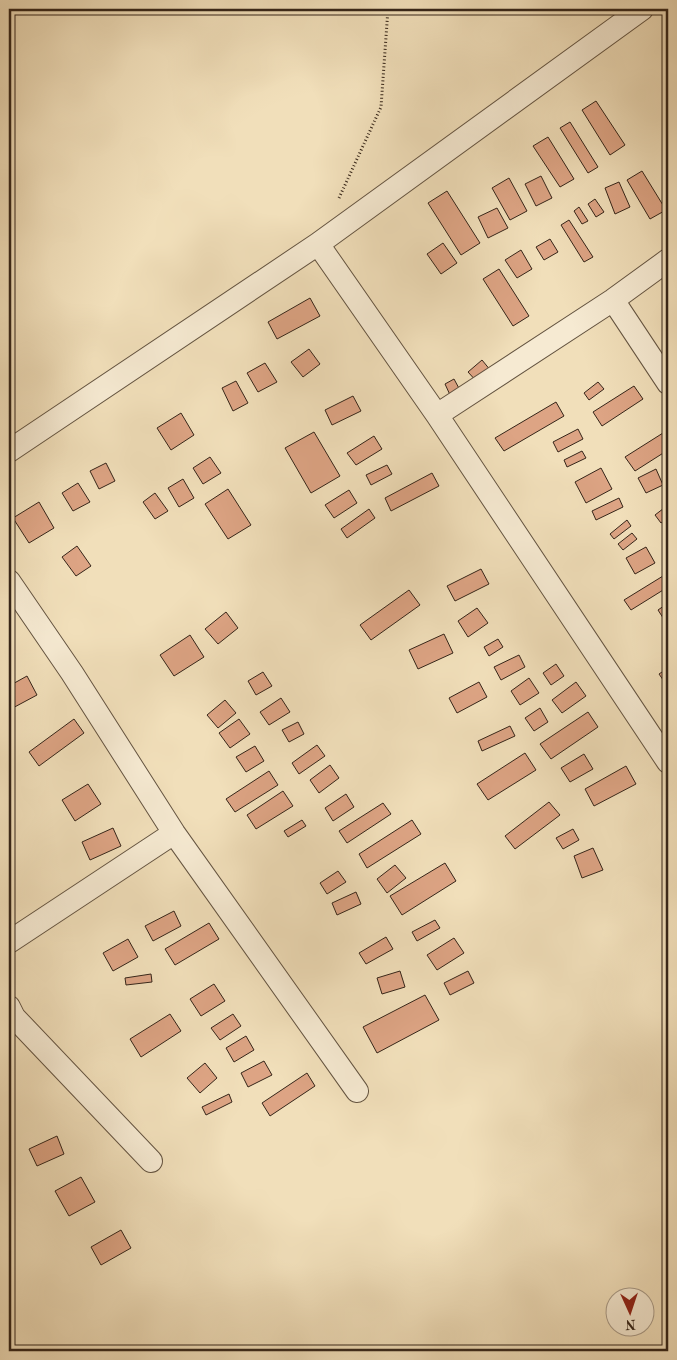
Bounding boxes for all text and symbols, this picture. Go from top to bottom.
north arrow [604,1288,654,1338]
text: N [625,1317,636,1331]

